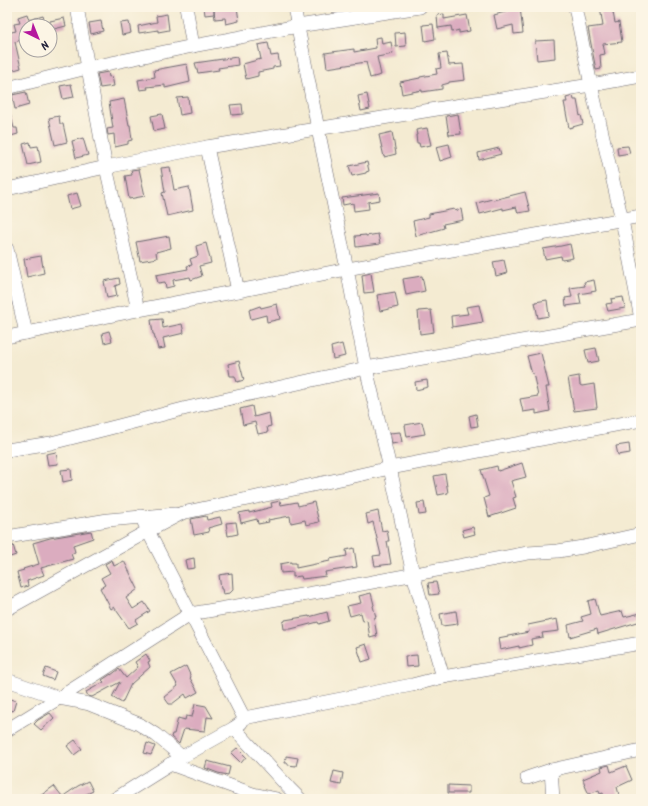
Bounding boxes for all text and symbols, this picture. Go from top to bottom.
north arrow [18,18,58,58]
text: N [35,36,53,54]

